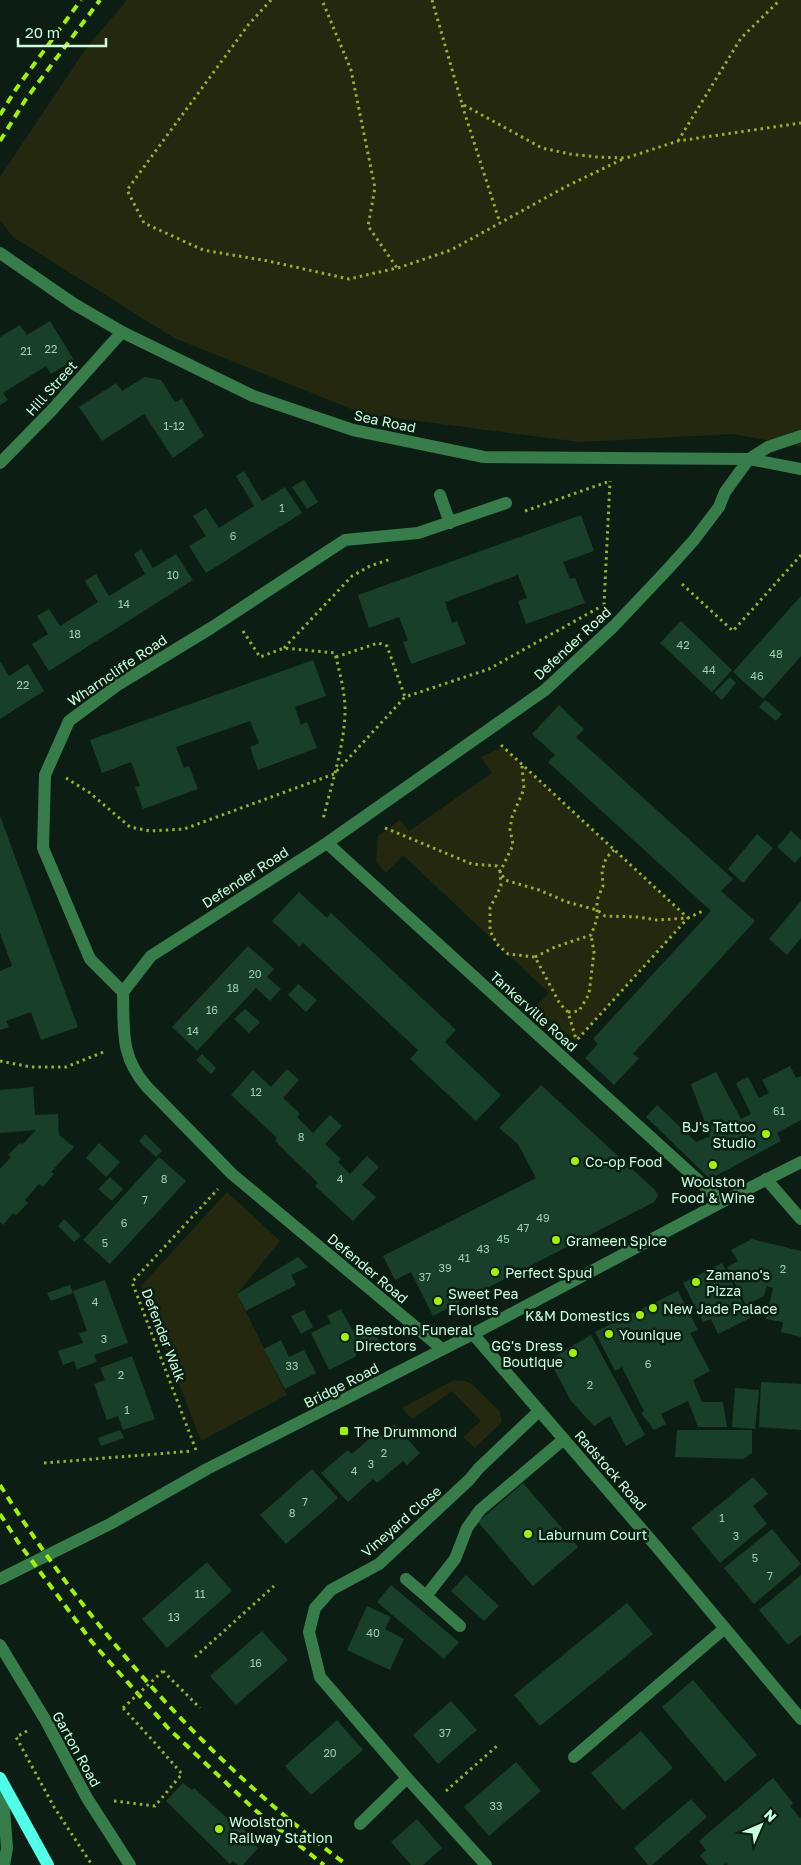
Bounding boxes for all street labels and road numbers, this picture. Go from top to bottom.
street label: Hill Street [22,357,80,419]
street label: Sea Road [353,406,417,436]
street label: Defender Road [530,603,614,683]
street label: Wharncliffe Road [64,631,170,709]
street label: Defender Road [199,843,291,911]
street label: Tankerville Road [487,967,581,1055]
street label: Defender Road [324,1230,412,1306]
street label: Defender Walk [138,1286,190,1384]
street label: Bridge Road [301,1359,381,1411]
street label: Radstock Road [572,1426,650,1514]
street label: Vineyard Close [358,1482,444,1560]
street label: Garton Road [49,1708,105,1790]

